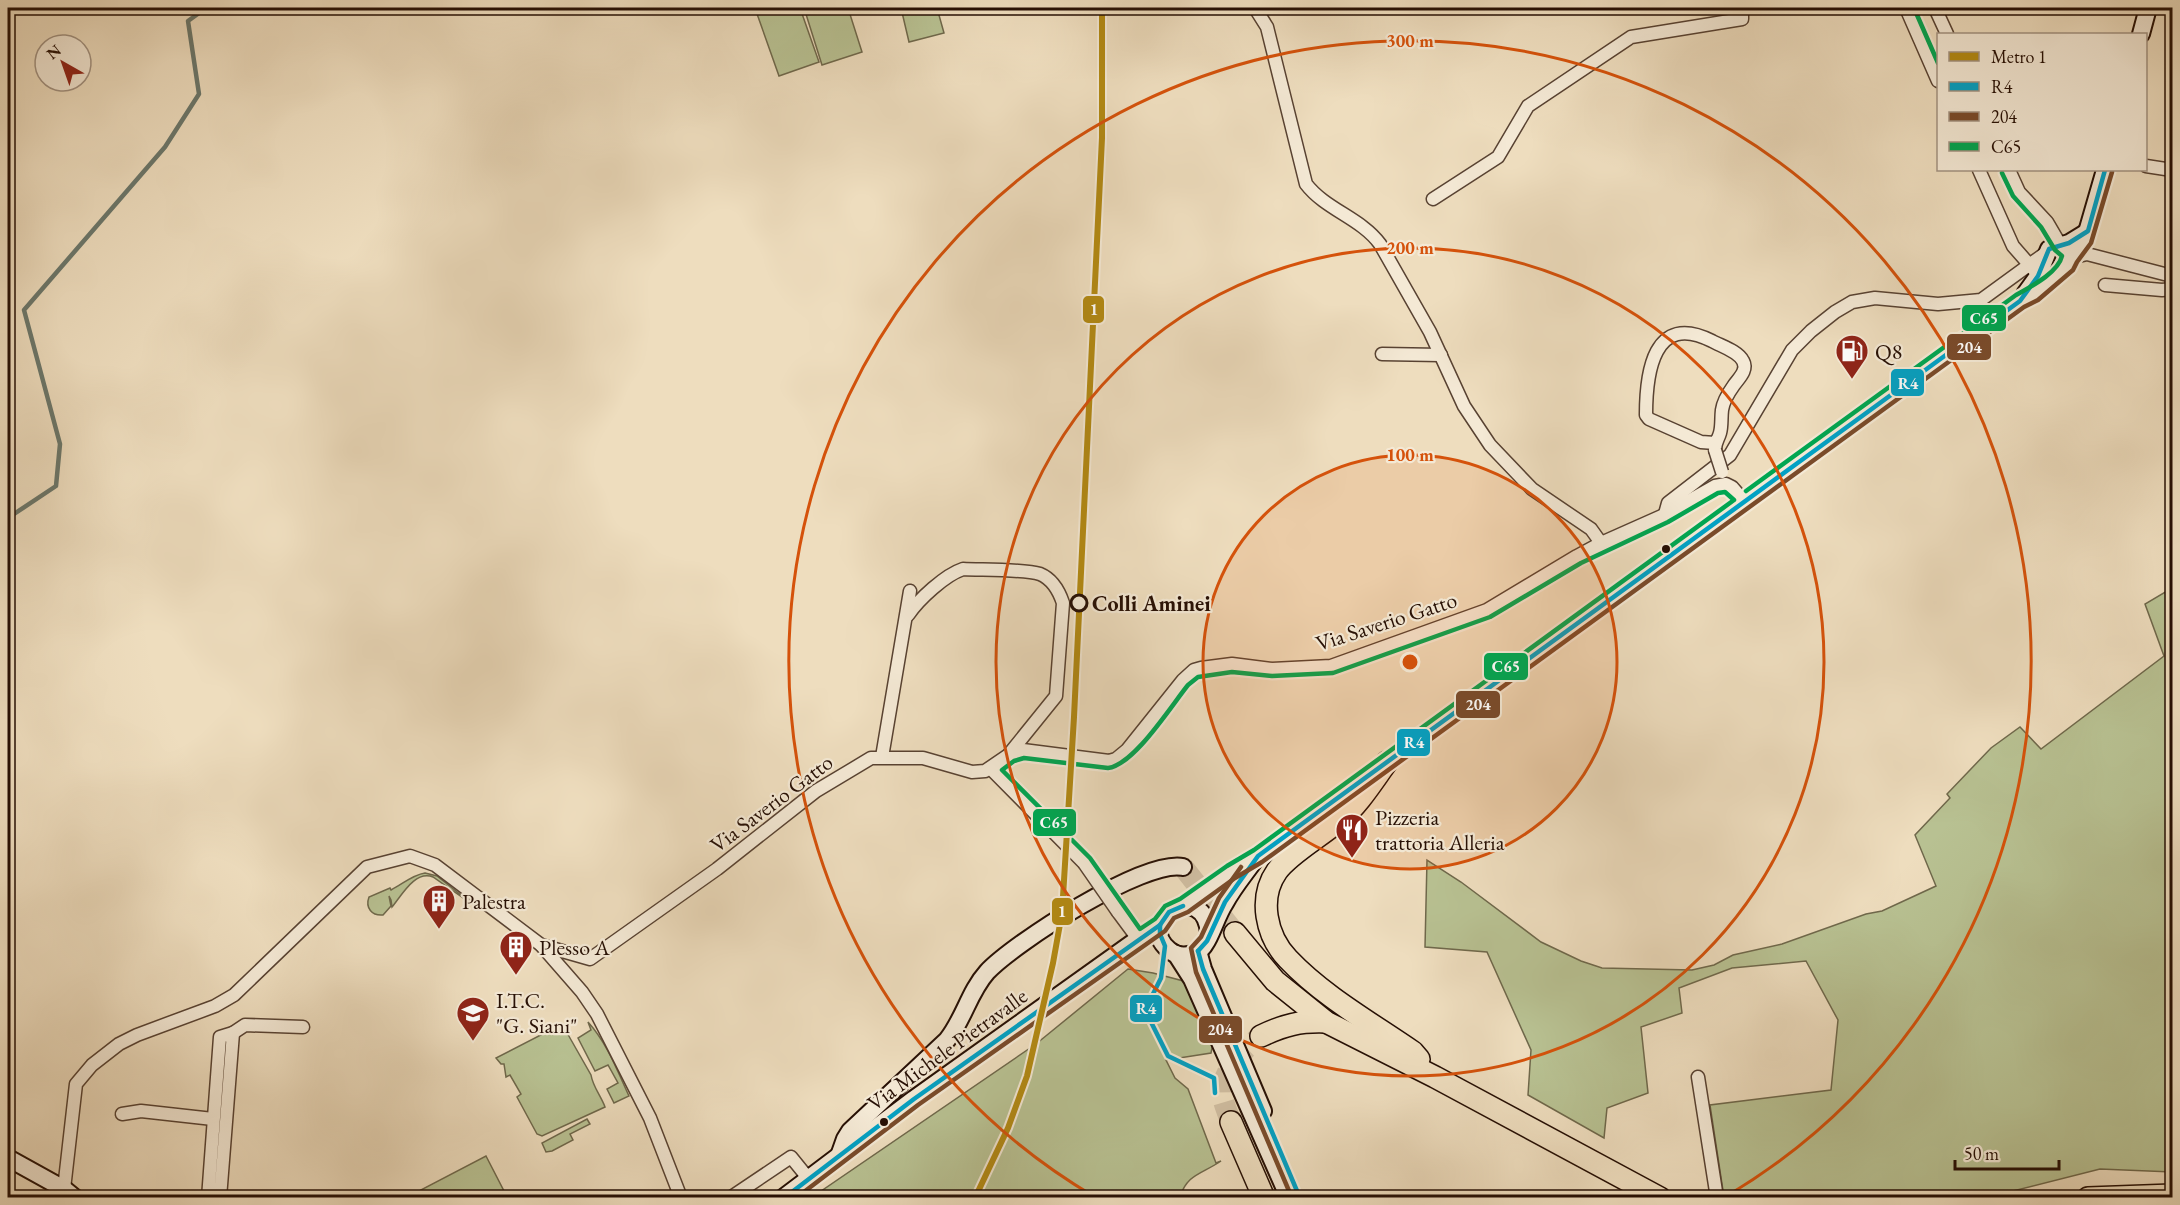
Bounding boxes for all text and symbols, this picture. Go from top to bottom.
text: 300 m [1386,29,1434,52]
north arrow [33,33,93,93]
legend [1937,33,2147,171]
text: N [42,40,65,64]
text: Metro 1 [1991,45,2047,68]
text: R4 [1991,75,2013,98]
text: 204 [1991,105,2017,128]
text: C65 [1991,135,2021,158]
text: 200 m [1386,236,1434,259]
line badge: 1 [1082,295,1105,324]
text: 1 [1090,299,1098,320]
line badge: C65 [1961,304,2007,332]
text: C65 [1970,308,1998,329]
fuel station icon: Q8 [1834,333,1870,380]
line badge: 204 [1946,333,1992,361]
place label: Q8 [1875,337,1902,366]
text: 204 [1956,337,1982,358]
line badge: R4 [1890,368,1925,397]
text: R4 [1898,373,1919,394]
text: 100 m [1386,443,1434,466]
unlabelled marker [1660,543,1672,555]
street label: Via Saverio Gatto [1312,585,1460,658]
place label: Colli Aminei [1092,589,1211,618]
marker: Colli Aminei [1070,594,1088,612]
centre of rings [1400,652,1420,672]
line badge: C65 [1483,652,1529,681]
text: C65 [1492,656,1520,677]
line badge: 204 [1455,690,1501,719]
text: 204 [1465,694,1491,715]
line badge: R4 [1396,728,1431,757]
text: R4 [1404,732,1425,753]
street label: Via Saverio Gatto [704,748,839,859]
place label: Pizzeria trattoria Alleria [1375,803,1505,857]
line badge: C65 [1032,808,1077,837]
text: C65 [1040,812,1068,833]
restaurant icon: Pizzeria trattoria Alleria [1334,812,1370,859]
building icon: Palestra [421,883,457,930]
place label: Palestra [462,887,526,916]
line badge: 1 [1051,897,1074,926]
text: 1 [1058,901,1066,922]
building icon: Plesso A [498,929,534,976]
place label: Plesso A [539,933,611,962]
street label: Via Michele Pietravalle [861,981,1033,1117]
place label: I.T.C. "G. Siani" [496,986,577,1040]
line badge: R4 [1129,994,1163,1023]
school or university icon: I.T.C. "G. Siani" [455,995,491,1042]
text: R4 [1136,998,1157,1019]
line badge: 204 [1198,1015,1243,1044]
text: 204 [1207,1019,1233,1040]
unlabelled marker [878,1116,890,1128]
scale bar [1955,1133,2058,1171]
text: 50 m [1964,1142,1999,1165]

